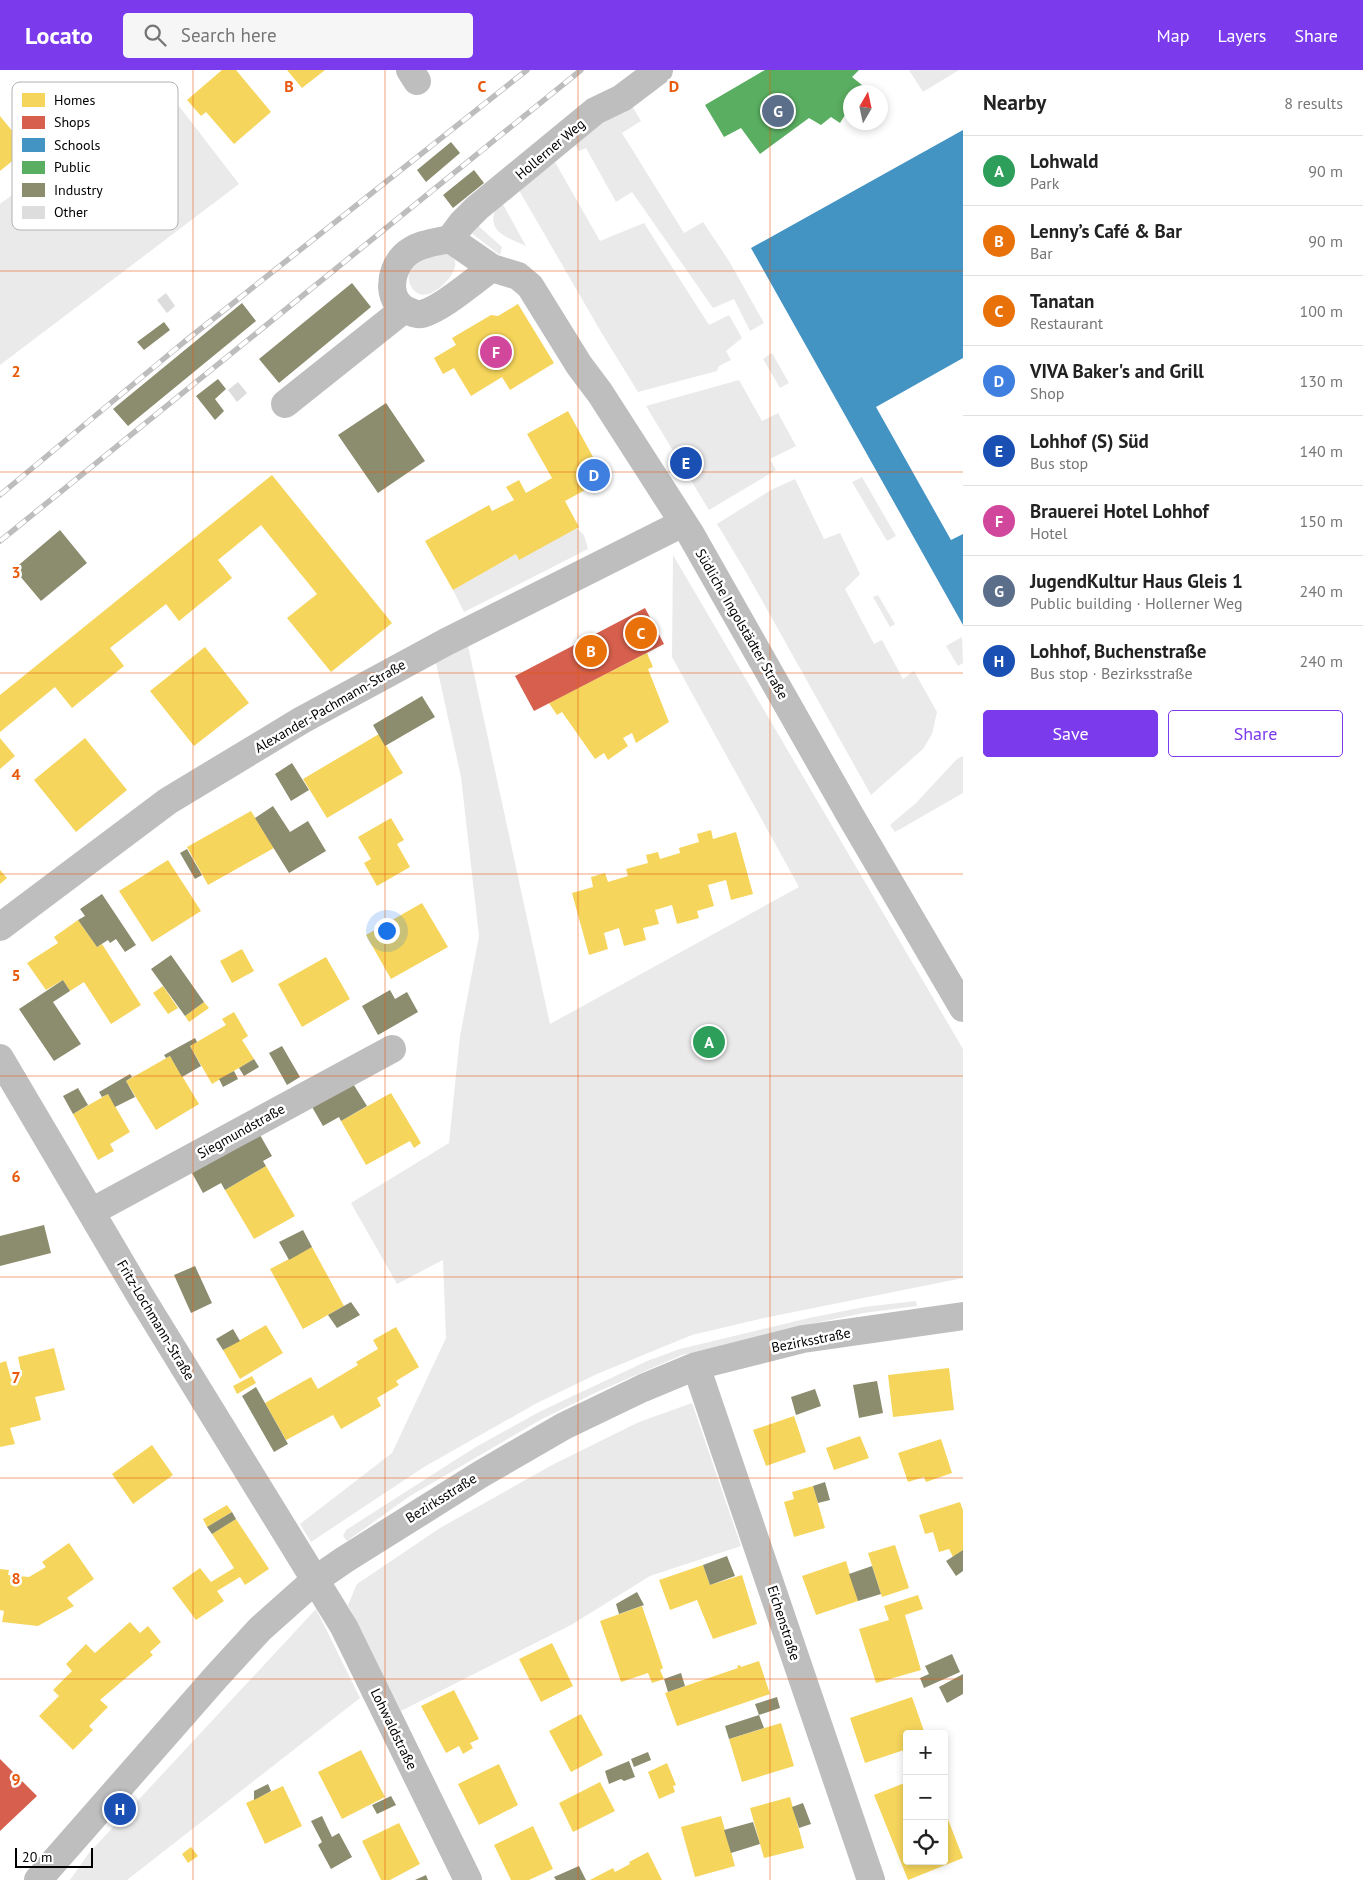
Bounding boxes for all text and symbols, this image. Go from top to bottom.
search box [123,13,473,58]
text: Locato [25,20,93,51]
icon: search [141,21,169,49]
text: Search here [181,23,277,47]
text: Map [1157,24,1189,47]
text: Layers [1217,24,1266,47]
text: Share [1294,24,1338,47]
text: B [284,76,294,96]
text: C [478,76,487,96]
text: D [669,76,679,96]
legend [12,82,178,230]
north arrow [843,85,888,130]
text: Nearby [983,89,1046,116]
text: Homes [54,91,95,109]
pin: G [762,92,794,130]
text: 8 results [1284,93,1343,113]
text: Shops [54,113,90,131]
street label: Hollerner Weg [511,115,589,183]
text: Schools [54,136,101,154]
text: Lohwald [1030,149,1099,173]
text: Public [54,158,91,176]
text: A [994,161,1004,181]
text: 90 m [1308,161,1343,181]
text: Park [1030,173,1059,193]
text: Industry [54,181,103,199]
text: Other [54,203,88,221]
text: Lenny’s Café & Bar [1030,219,1182,243]
text: B [994,231,1004,251]
text: 90 m [1308,231,1343,251]
text: Bar [1030,243,1053,263]
text: Tanatan [1030,289,1094,313]
text: C [995,301,1003,321]
text: 100 m [1300,301,1343,321]
text: Restaurant [1030,313,1103,333]
pin: F [480,333,512,371]
text: VIVA Baker's and Grill [1030,359,1204,383]
text: 2 [11,361,21,381]
text: D [994,371,1004,391]
text: 130 m [1300,371,1343,391]
text: Shop [1030,383,1064,403]
text: Lohhof (S) Süd [1030,429,1149,453]
text: E [995,441,1003,461]
text: 140 m [1300,441,1343,461]
pin: E [670,444,702,482]
text: Bus stop [1030,453,1088,473]
pin: D [578,456,610,494]
text: Brauerei Hotel Lohhof [1030,499,1209,523]
text: F [995,511,1003,531]
text: 150 m [1300,511,1343,531]
text: Hotel [1030,523,1067,543]
street label: Südliche Ingolstädter Straße [692,546,792,702]
text: 3 [11,562,21,582]
text: JugendKultur Haus Gleis 1 [1030,569,1243,593]
text: G [994,581,1004,601]
text: 240 m [1300,581,1343,601]
text: Public building · Hollerner Weg [1030,593,1243,613]
pin: C [625,614,657,652]
pin: B [575,632,607,670]
text: Lohhof, Buchenstraße [1030,639,1206,663]
text: H [994,651,1004,671]
text: 240 m [1300,651,1343,671]
street label: Alexander-Pachmann-Straße [251,655,409,757]
text: Bus stop · Bezirksstraße [1030,663,1193,683]
button: Save [983,710,1158,757]
button: Share [1168,710,1343,757]
text: 4 [11,764,21,784]
your location [374,918,400,944]
text: 5 [11,965,21,985]
pin: A [693,1023,725,1061]
street label: Siegmundstraße [194,1099,288,1163]
text: 6 [11,1166,21,1186]
street label: Fritz-Lochmann-Straße [113,1257,199,1383]
street label: Bezirksstraße [770,1324,852,1356]
text: 7 [11,1367,21,1387]
street label: Bezirksstraße [402,1469,480,1527]
text: 8 [11,1568,21,1588]
street label: Eichenstraße [763,1583,805,1663]
street label: Lohwaldstraße [367,1685,421,1773]
map controls [903,1730,948,1865]
button: + [903,1730,948,1775]
text: 9 [11,1769,21,1789]
button: − [903,1775,948,1820]
pin: H [104,1790,136,1828]
button: locate [903,1820,948,1865]
scale bar [15,1845,92,1868]
text: 20 m [22,1848,52,1866]

